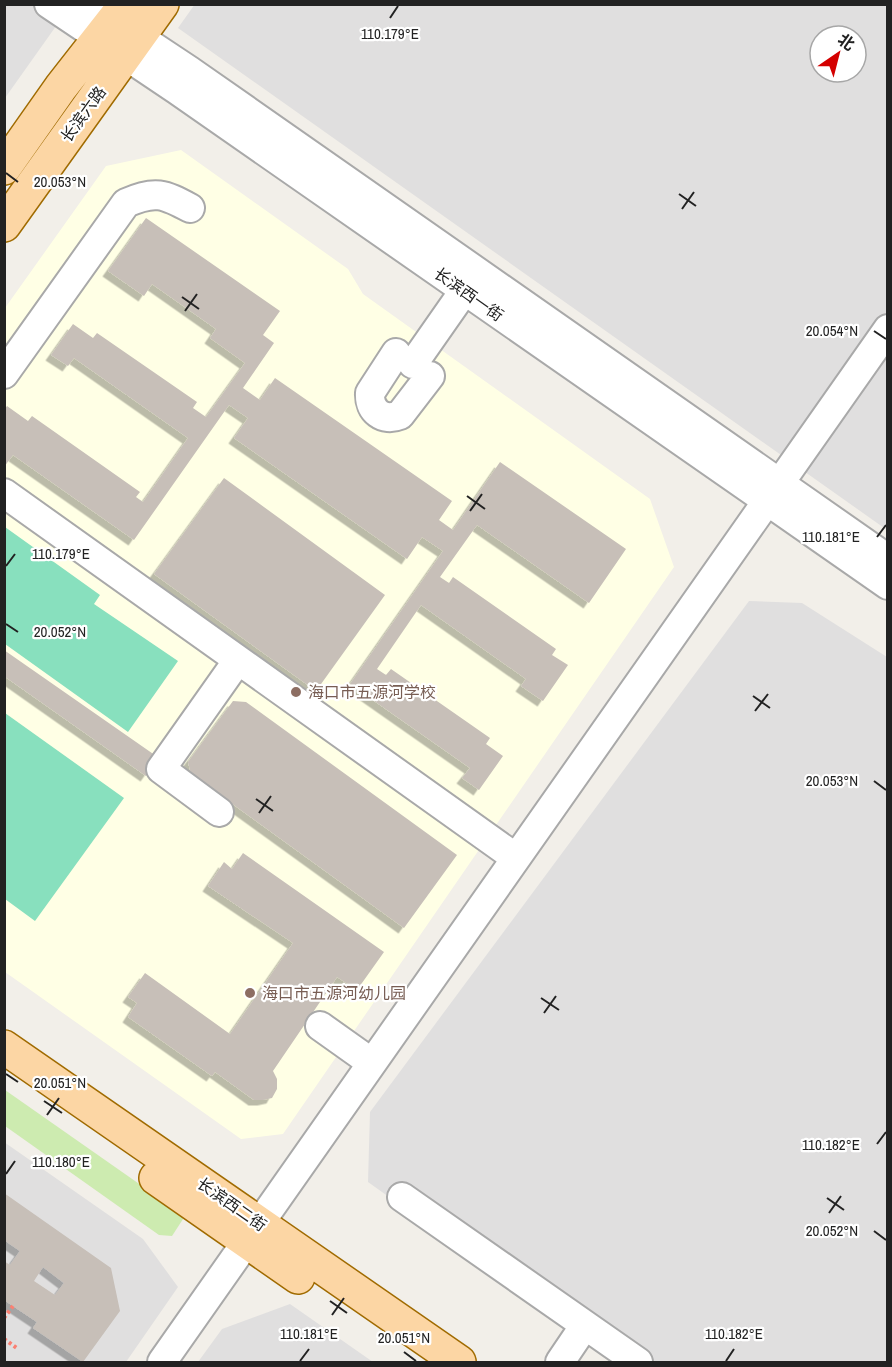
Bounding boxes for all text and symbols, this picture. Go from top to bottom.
text: 110.179°E [361,23,419,44]
north arrow [808,24,868,84]
text: 北 [834,28,859,55]
street label: 长滨六路 [55,82,111,146]
text: 20.053°N [34,171,86,192]
street label: 长滨西一街 [430,262,508,326]
text: 20.054°N [806,320,858,341]
text: 110.181°E [802,526,860,547]
text: 110.179°E [32,543,90,564]
text: 20.052°N [34,621,86,642]
place label: 海口市五源河学校 [308,681,436,703]
marker: 海口市五源河学校 [289,685,303,699]
text: 20.053°N [806,770,858,791]
place label: 海口市五源河幼儿园 [262,982,406,1004]
marker: 海口市五源河幼儿园 [243,986,257,1000]
text: 20.051°N [34,1072,86,1093]
text: 110.182°E [802,1134,860,1155]
text: 110.180°E [32,1151,90,1172]
street label: 长滨西二街 [193,1172,271,1236]
text: 20.052°N [806,1220,858,1241]
text: 110.181°E [280,1323,338,1344]
text: 110.182°E [705,1323,763,1344]
text: 20.051°N [378,1327,430,1348]

